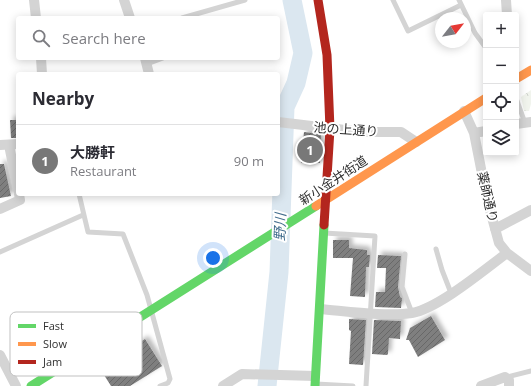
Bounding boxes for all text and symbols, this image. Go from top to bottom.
north arrow [435,12,471,48]
map controls [483,12,519,156]
button: + [483,12,519,48]
search box [16,16,280,60]
icon: search [30,27,52,49]
text: Search here [62,28,146,48]
button: − [483,48,519,84]
button: locate [483,84,519,120]
text: Nearby [32,87,94,110]
street label: 池の上通り [313,118,379,140]
button: layers [483,120,519,156]
pin: 1 [297,135,323,165]
text: 大勝軒 [70,142,115,162]
street label: 新小金井街道 [295,151,371,209]
text: 1 [41,152,49,170]
text: 90 m [234,152,264,170]
text: Restaurant [70,162,137,180]
street label: 薬師通り [473,170,503,224]
water label: 野川 [270,211,290,241]
your location [203,248,223,268]
legend [10,312,142,376]
text: Fast [43,318,64,333]
text: Slow [43,336,67,351]
text: Jam [42,354,62,369]

